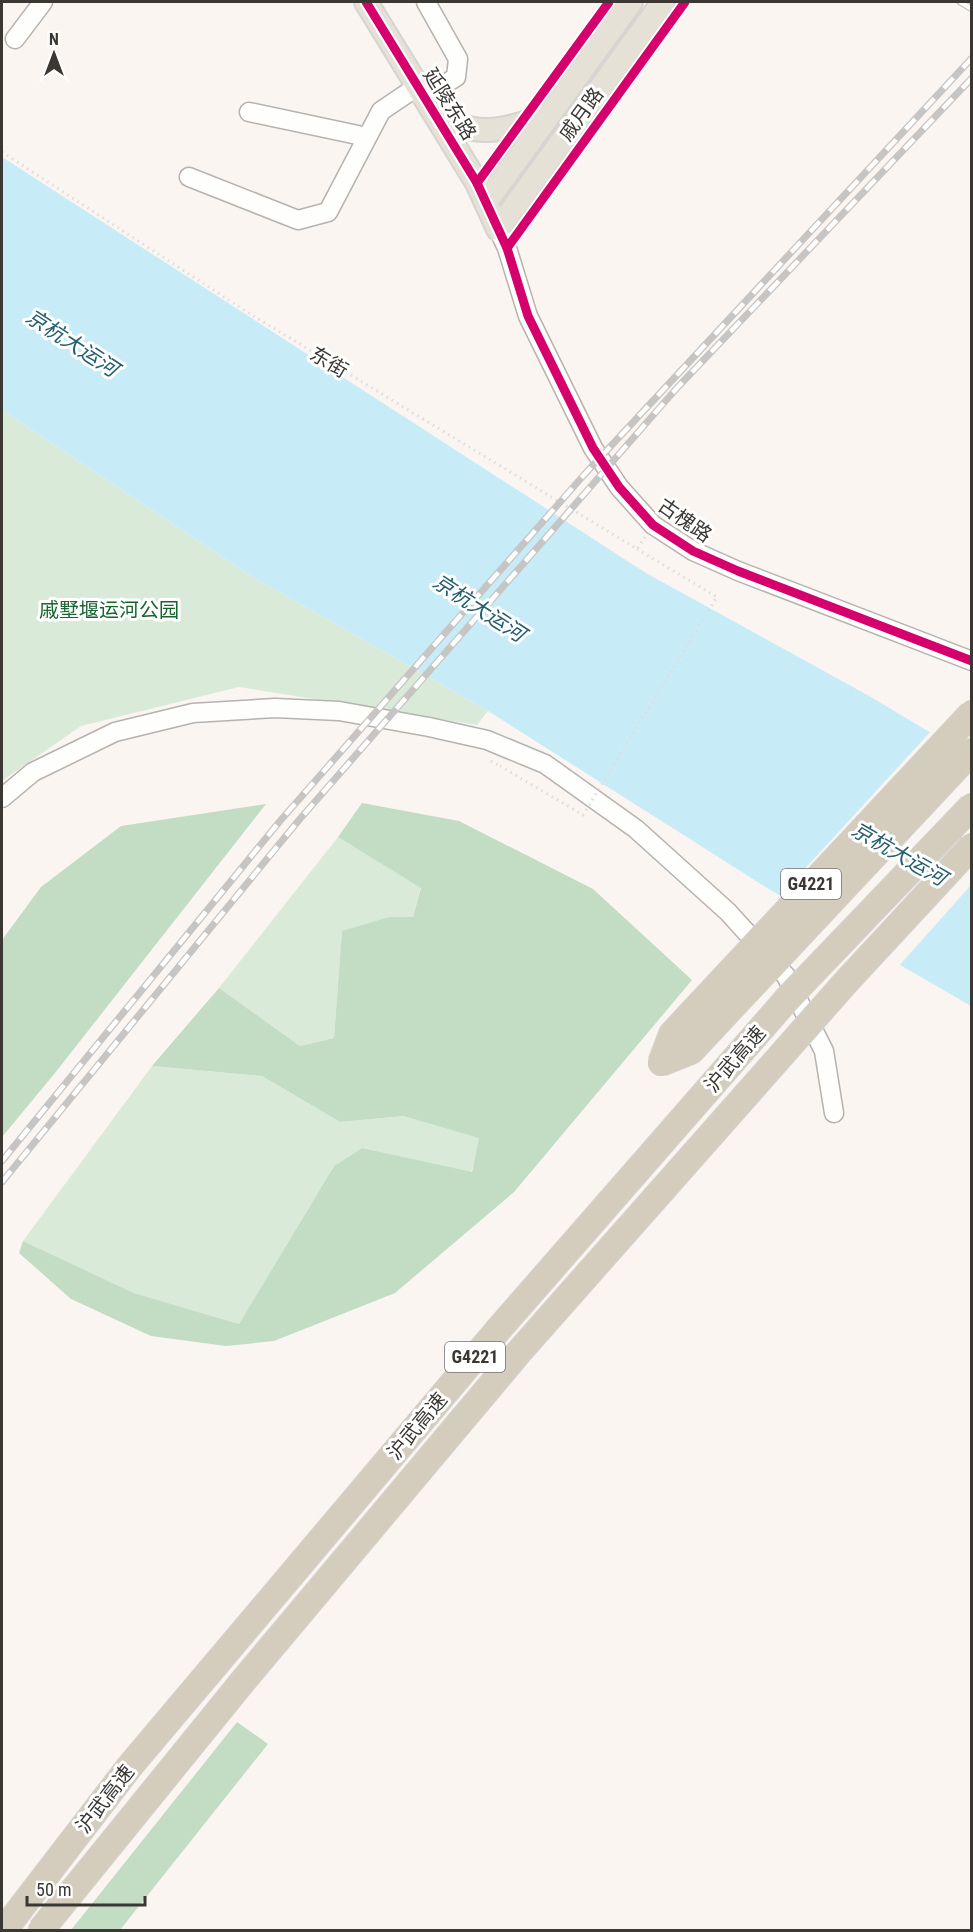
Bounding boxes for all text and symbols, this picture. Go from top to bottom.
north arrow [24,24,84,84]
text: N [49,30,59,49]
street label: 延陵东路 [419,64,481,144]
street label: 戚月路 [554,83,608,145]
water label: 京杭大运河 [21,304,126,384]
street label: 东街 [306,341,352,383]
street label: 古槐路 [654,493,716,547]
water label: 京杭大运河 [428,569,533,649]
park label: 戚墅堰运河公园 [39,598,179,622]
water label: 京杭大运河 [848,817,954,893]
road number: G4221 [781,869,841,899]
street label: 沪武高速 [700,1021,770,1097]
road number: G4221 [445,1342,505,1372]
street label: 沪武高速 [382,1388,452,1464]
street label: 沪武高速 [71,1760,139,1838]
scale bar [27,1869,146,1907]
text: 50 m [36,1879,71,1900]

